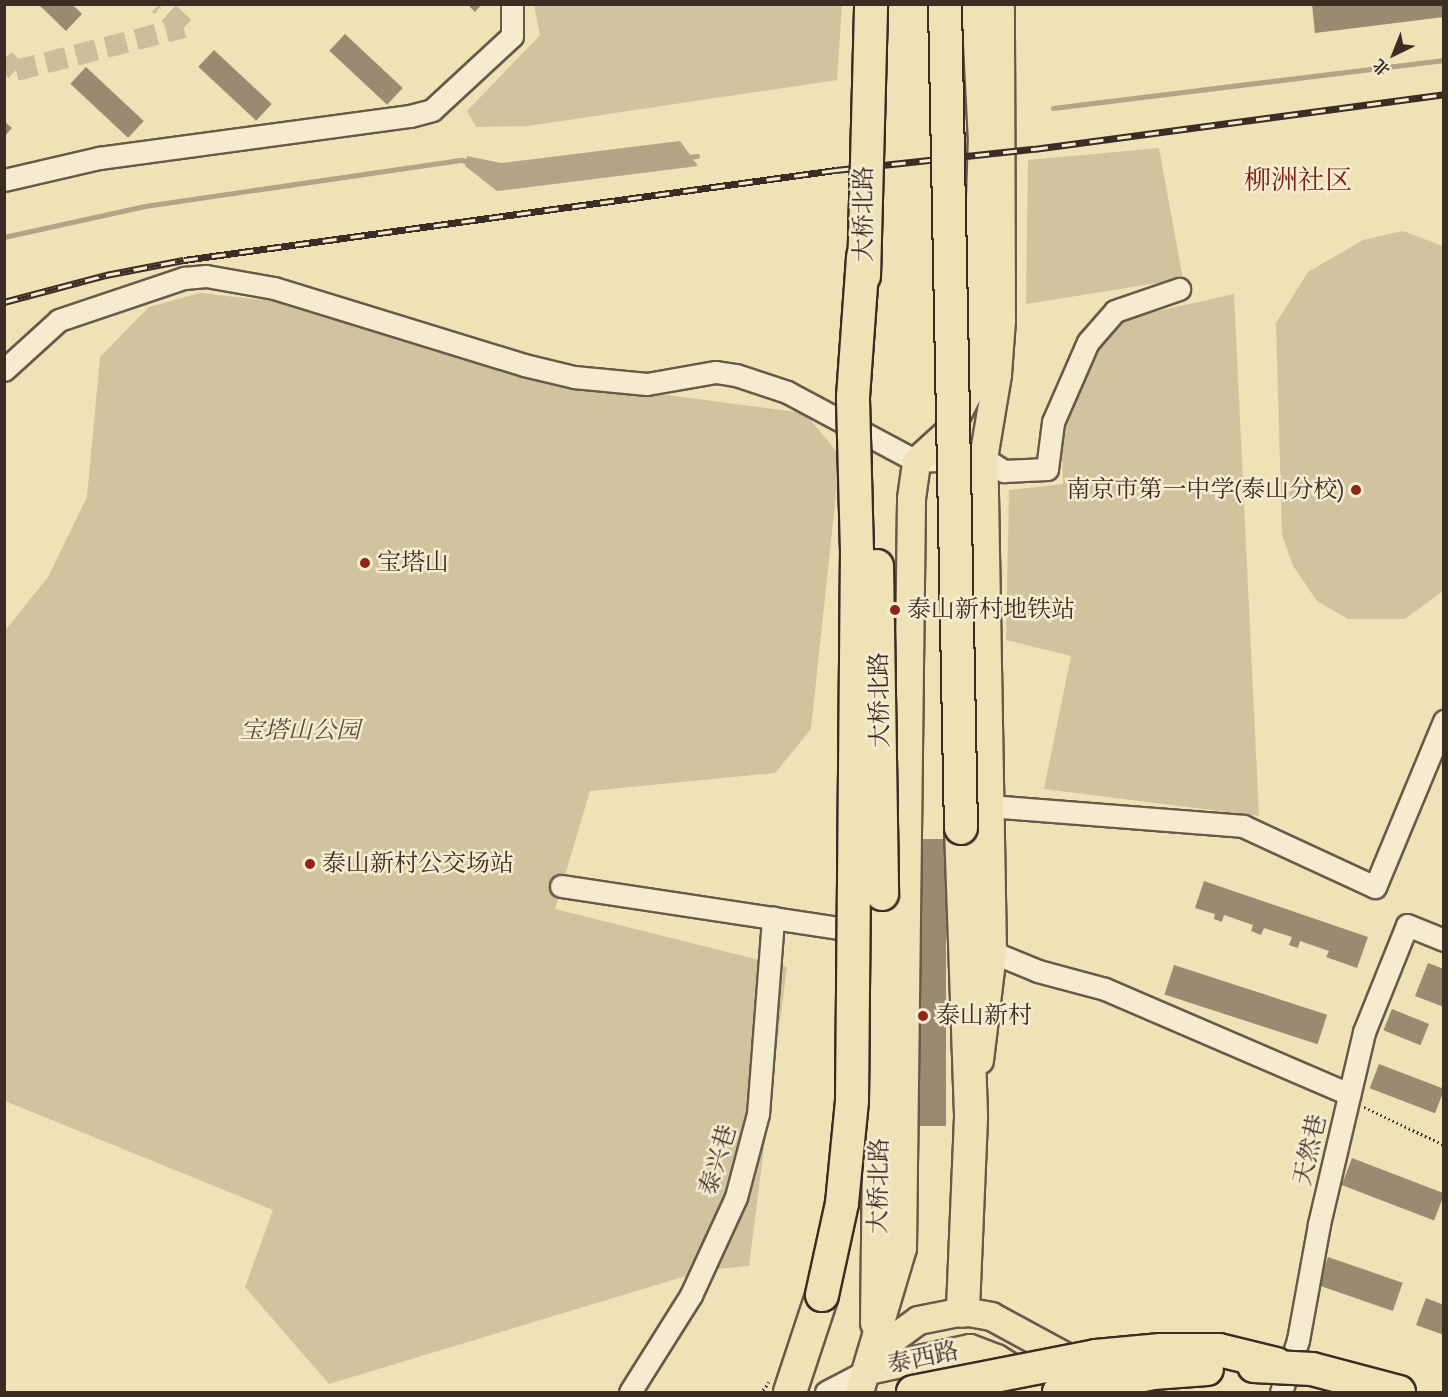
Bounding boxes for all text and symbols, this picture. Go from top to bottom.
north arrow [1364,24,1424,84]
text: 北 [1369,55,1394,80]
district label: 柳洲社区 [1244,164,1352,196]
street label: 大桥北路 [850,166,878,262]
place label: 南京市第一中学(泰山分校) [1067,476,1344,504]
marker: 南京市第一中学(泰山分校) [1349,483,1363,497]
place label: 宝塔山 [377,549,449,577]
marker: 宝塔山 [358,556,372,570]
place label: 泰山新村地铁站 [907,596,1075,624]
marker: 泰山新村地铁站 [888,603,902,617]
street label: 大桥北路 [865,652,895,748]
park label: 宝塔山公园 [240,717,360,745]
place label: 泰山新村公交场站 [322,850,514,878]
marker: 泰山新村公交场站 [303,857,317,871]
place label: 泰山新村 [936,1002,1032,1030]
marker: 泰山新村 [914,1007,932,1025]
street label: 天然巷 [1288,1112,1332,1188]
street label: 泰兴巷 [694,1121,742,1199]
street label: 大桥北路 [864,1138,894,1234]
street label: 泰西路 [885,1336,961,1380]

